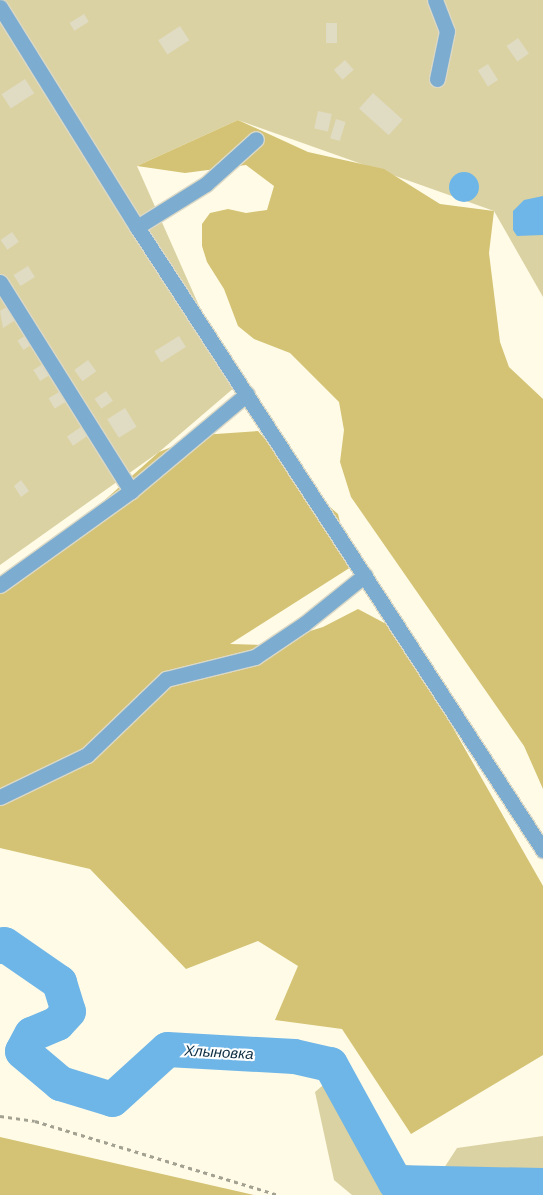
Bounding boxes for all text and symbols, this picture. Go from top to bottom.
water label: Хлыновка [184,1041,254,1063]

